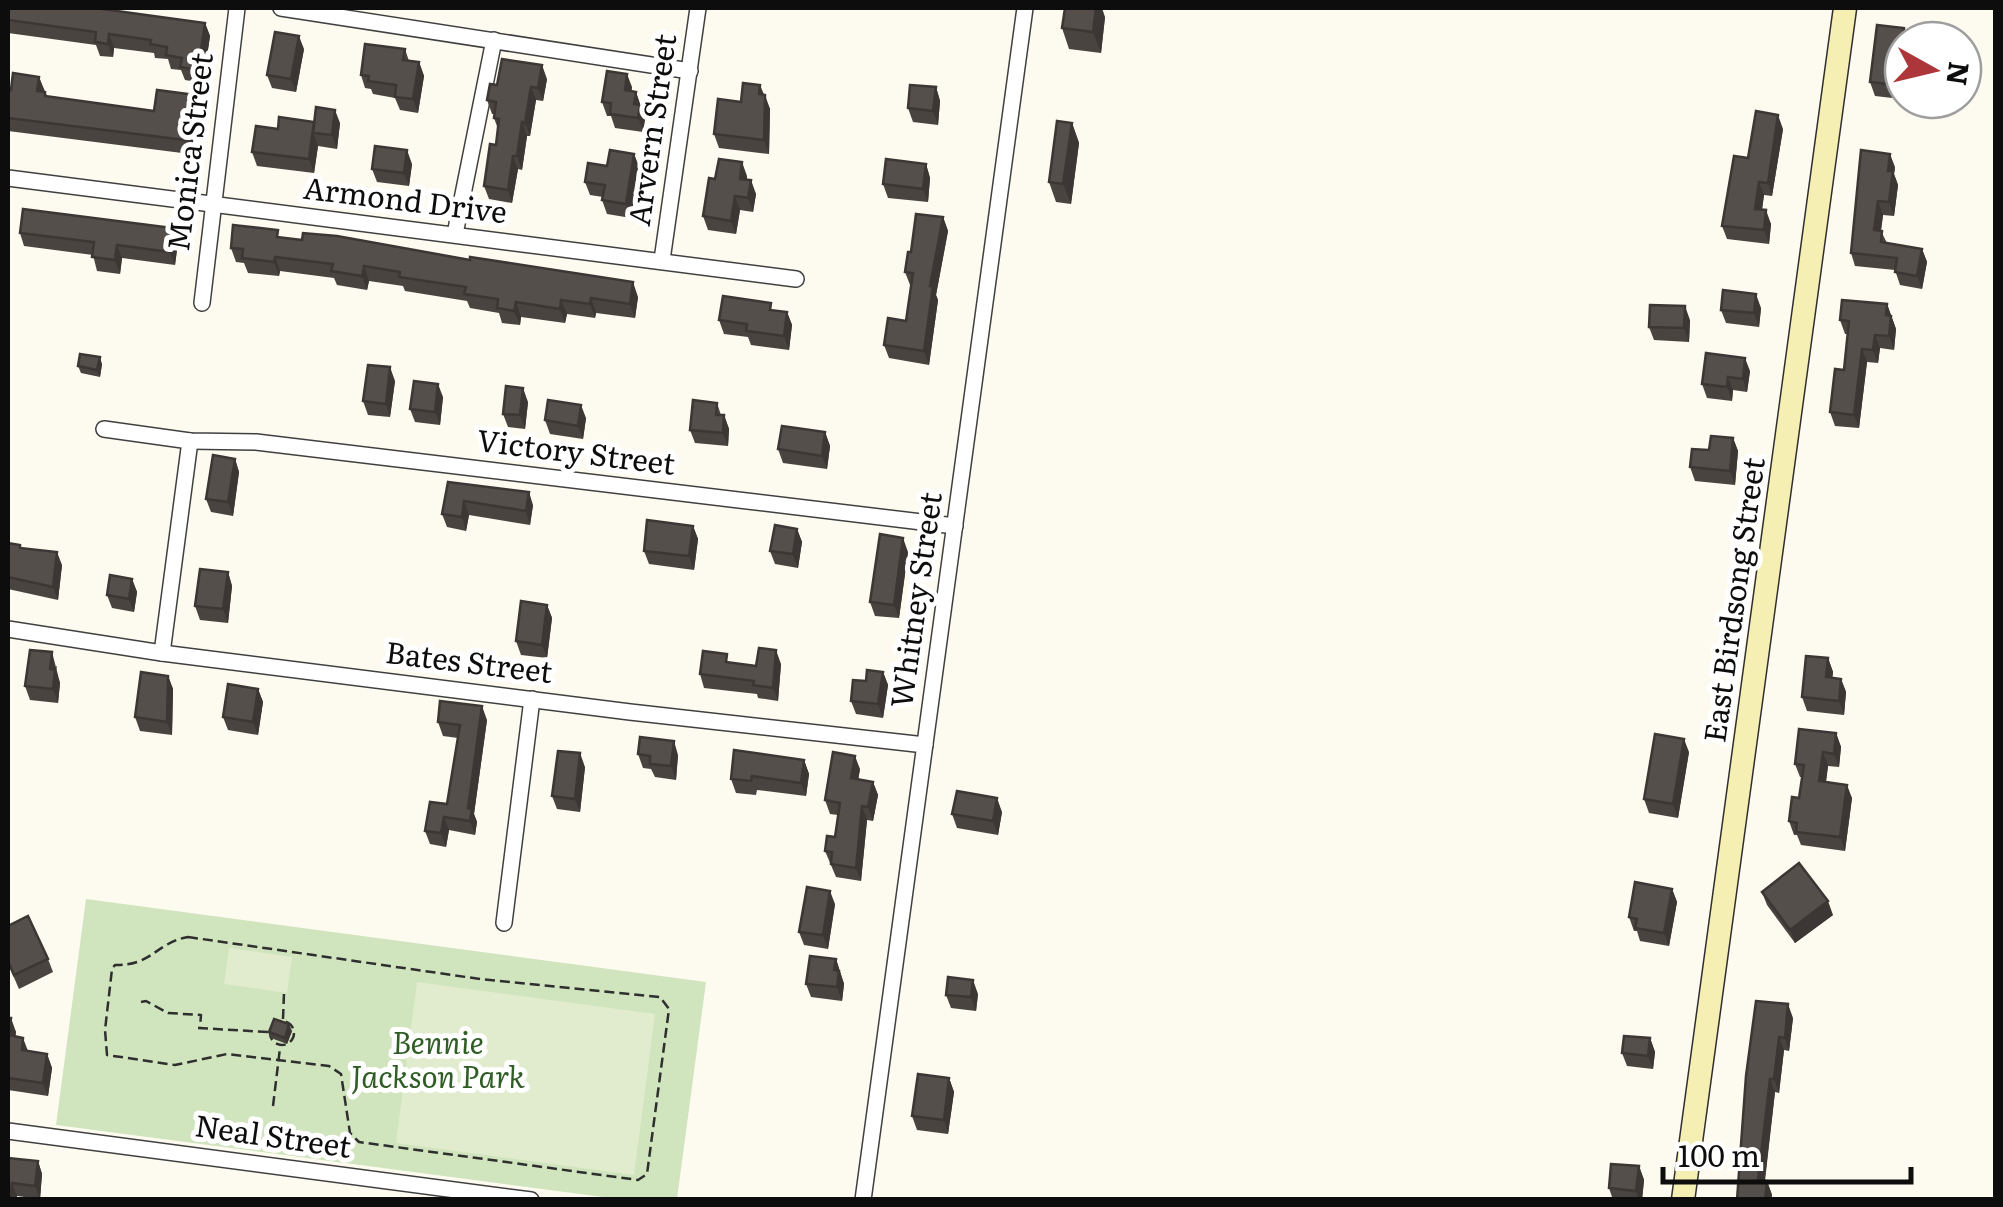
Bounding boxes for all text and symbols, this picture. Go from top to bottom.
north arrow [1883,20,1983,120]
street label: Arvern Street [615,31,685,229]
street label: Monica Street [154,50,222,253]
text: N [1937,59,1982,88]
street label: Armond Drive [301,164,510,232]
street label: Victory Street [475,416,678,484]
street label: East Birdsong Street [1690,454,1774,745]
street label: Whitney Street [877,489,951,710]
street label: Bates Street [384,628,555,692]
park label: Bennie Jackson Park [351,1019,525,1097]
street label: Neal Street [193,1101,354,1167]
scale bar [1663,1122,1910,1184]
text: 100 m [1678,1132,1760,1176]

